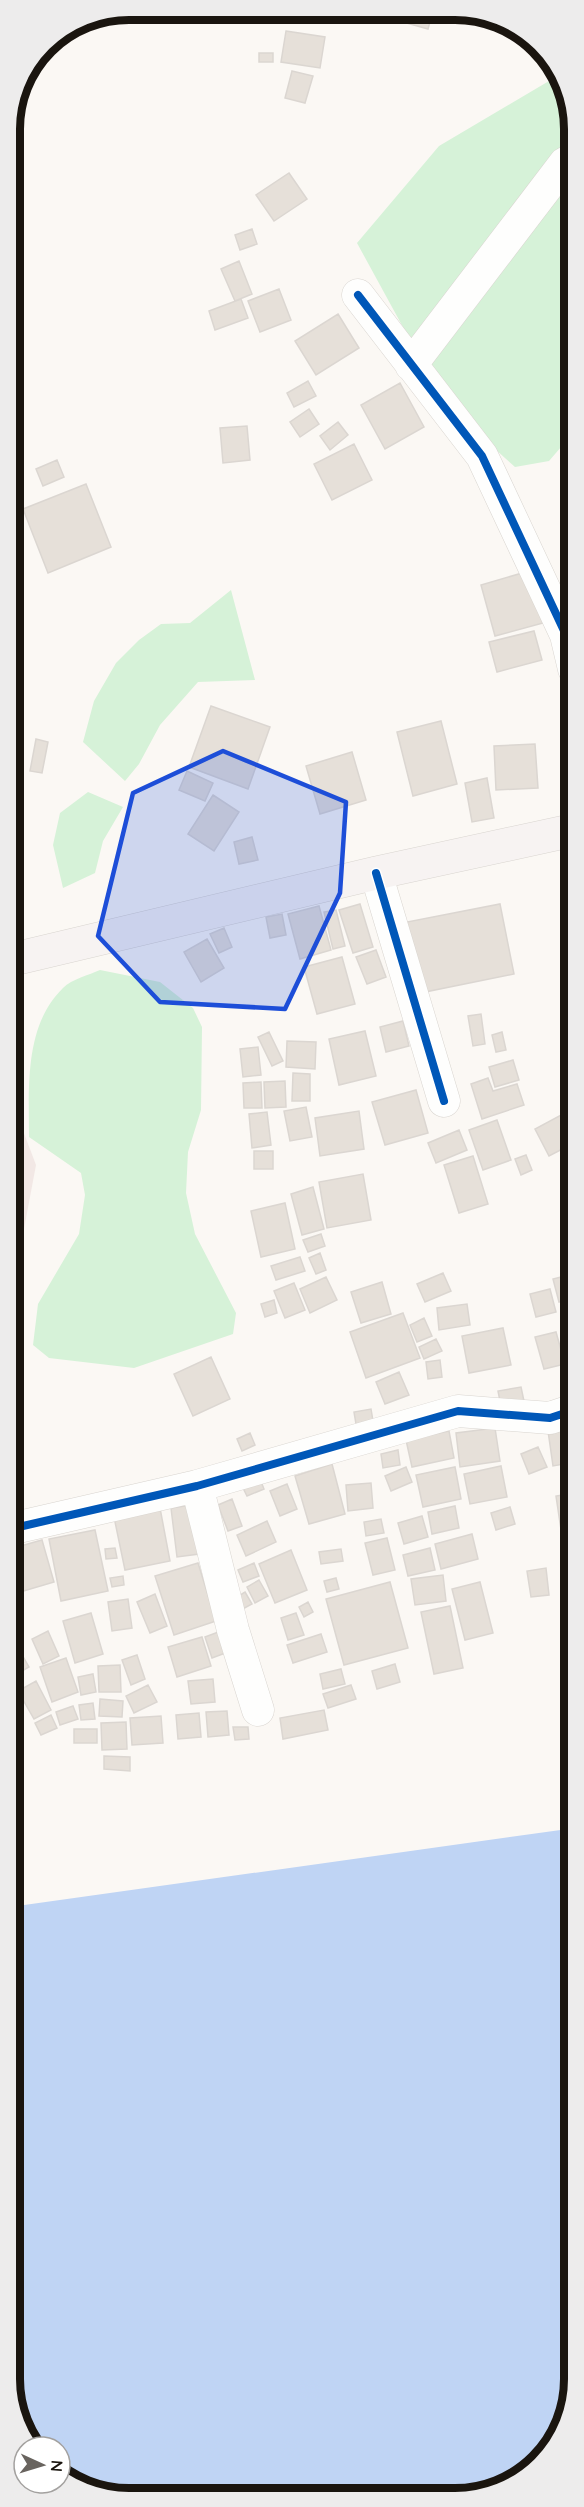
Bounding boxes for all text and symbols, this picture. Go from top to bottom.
north arrow [12,2435,72,2495]
text: N [47,2459,67,2473]

